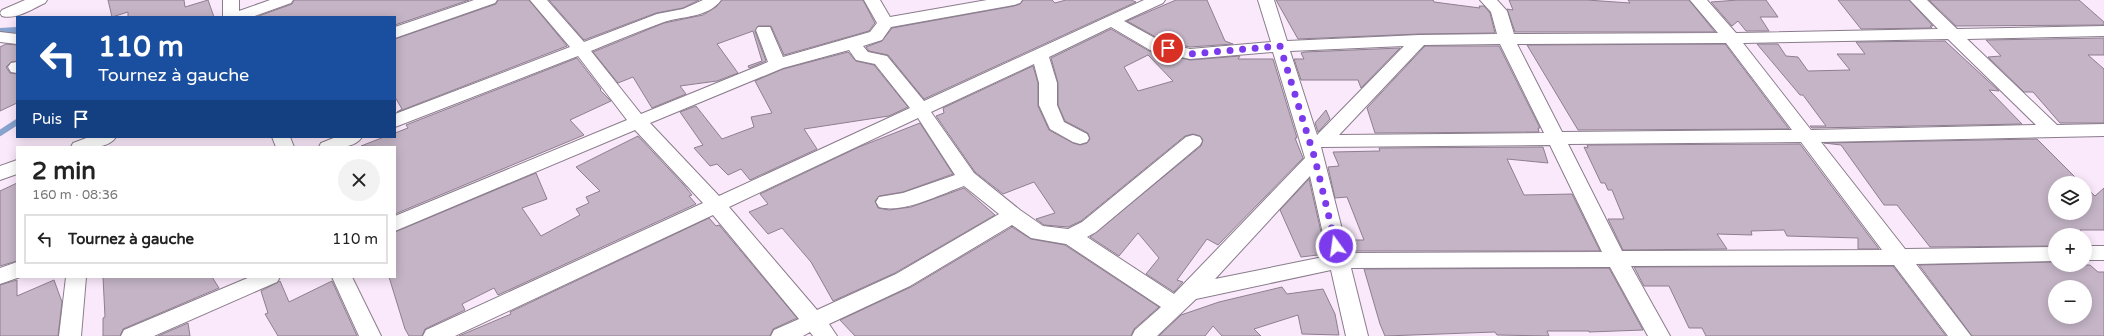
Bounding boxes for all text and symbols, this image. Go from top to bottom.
text: 110 m [98,30,184,64]
pin [1151,31,1185,65]
icon: left [32,32,84,84]
icon: arrive [1157,37,1179,59]
text: Tournez à gauche [98,64,249,86]
icon: arrive [70,108,92,130]
text: Puis [32,110,62,128]
text: 2 min [32,157,96,186]
button: close [338,159,380,201]
map controls [2048,176,2092,324]
button: layers [2048,176,2092,220]
text: 160 m · 08:36 [32,187,118,203]
position arrow [1315,225,1357,267]
icon: left [34,228,56,250]
button: + [2048,228,2092,272]
text: Tournez à gauche [68,230,194,248]
text: 110 m [332,230,378,248]
button: − [2048,280,2092,324]

